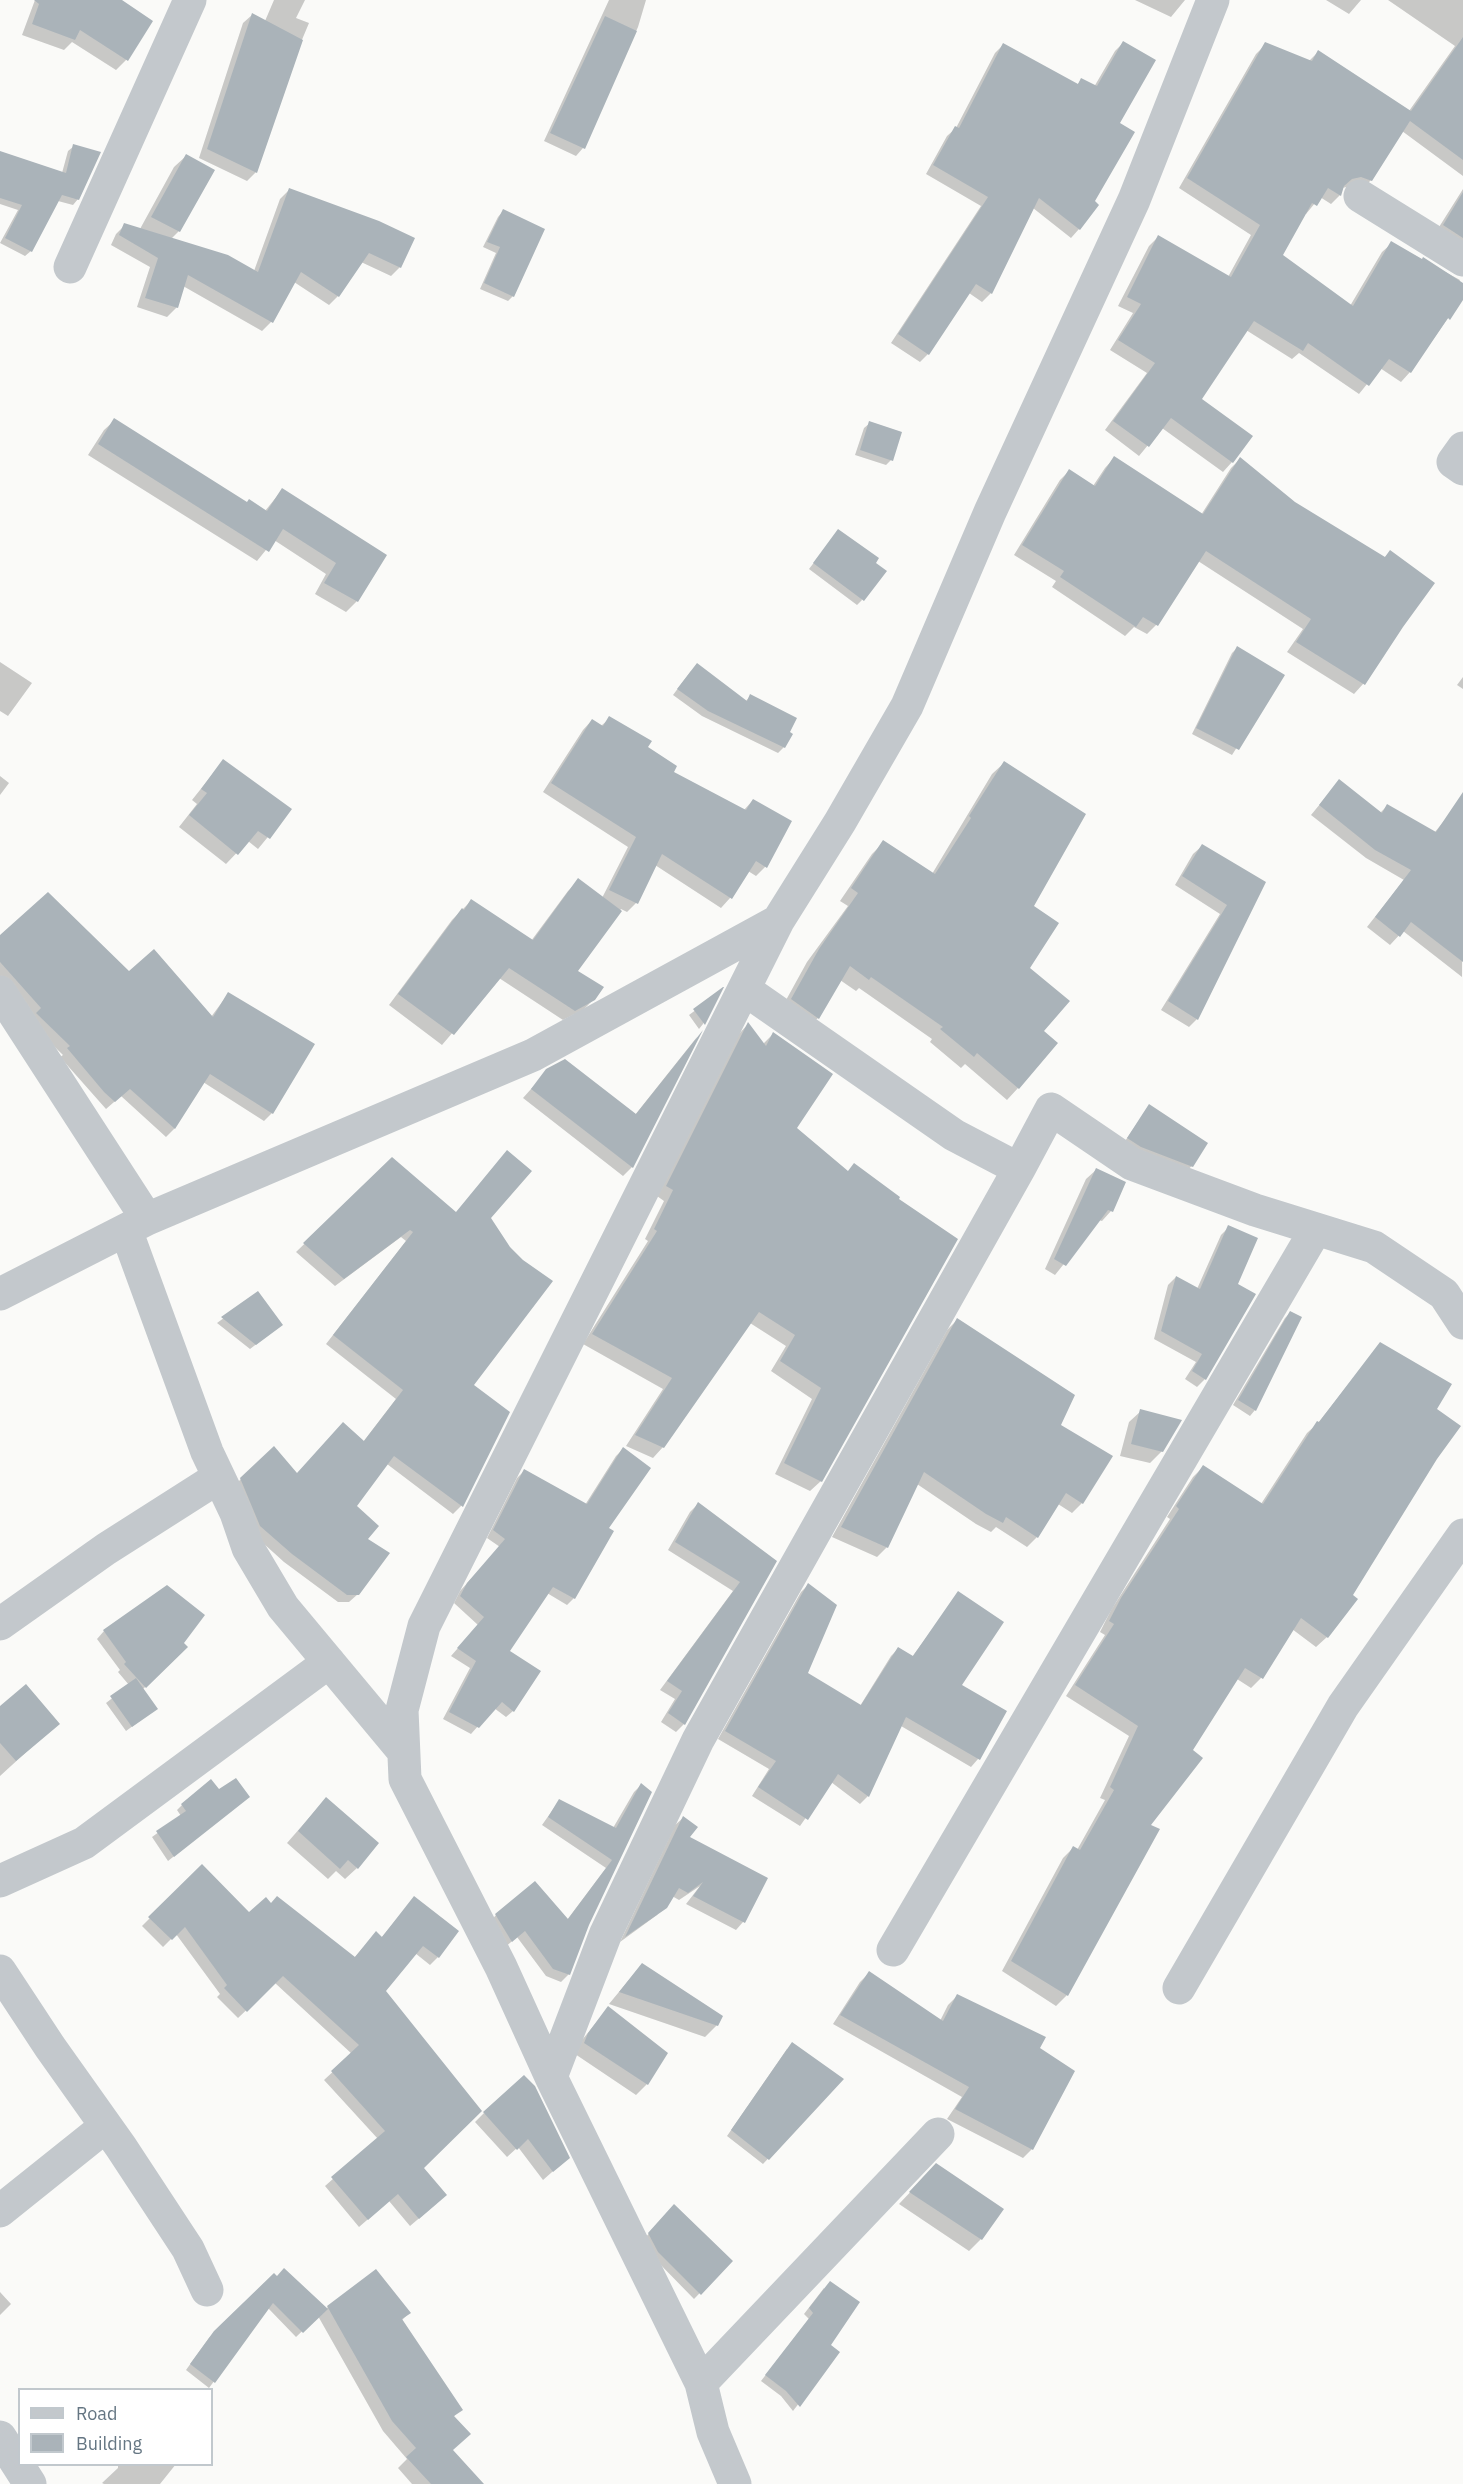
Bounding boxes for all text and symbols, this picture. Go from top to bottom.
legend [18,2388,213,2466]
text: Road [76,2402,117,2425]
text: Building [76,2432,142,2455]

